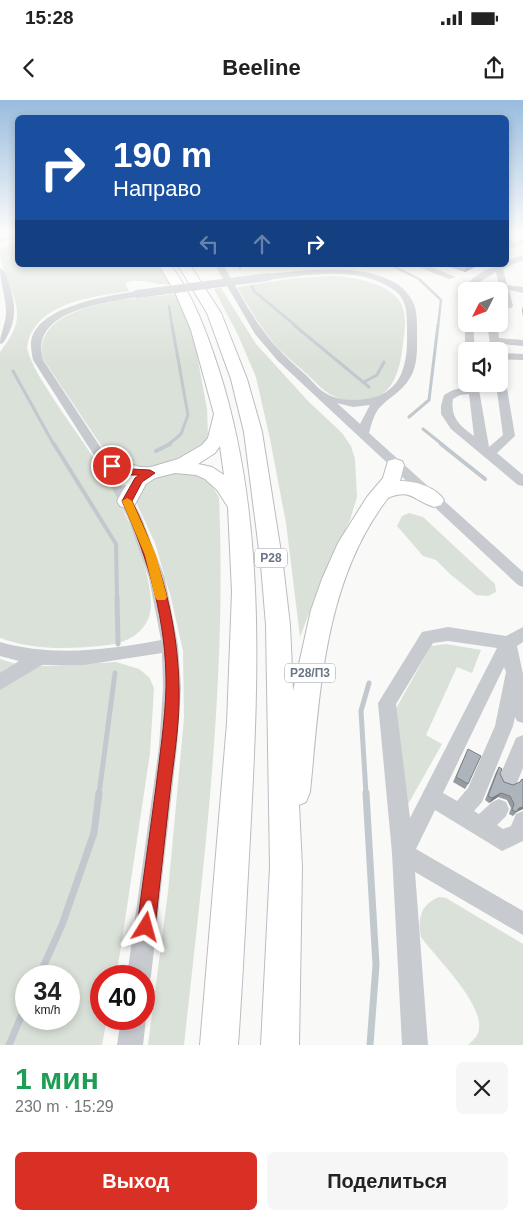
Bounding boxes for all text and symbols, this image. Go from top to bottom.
text: 15:28 [25,7,74,28]
icon: back [15,54,43,82]
icon: share [480,54,508,82]
text: Beeline [222,55,301,80]
icon: right [30,135,95,200]
text: 190 m [113,135,212,174]
text: Направо [113,176,201,201]
icon: left [195,230,223,258]
icon: ahead [248,230,276,258]
icon: right [301,230,329,258]
north arrow [458,282,508,332]
map controls [458,282,508,392]
button: sound [458,342,508,392]
pin [91,445,133,487]
icon: arrive [98,452,126,480]
road number: Р28 [255,548,287,568]
road number: Р28/П3 [285,664,335,682]
position arrow [119,900,171,952]
speed limit sign: 40 [90,965,155,1030]
text: 34 [34,977,61,1005]
text: km/h [34,1003,61,1017]
text: 1 мин [15,1062,99,1095]
button: close [456,1062,508,1114]
text: 230 m · 15:29 [15,1098,114,1115]
button: Выход [15,1152,257,1210]
button: Поделиться [267,1152,508,1210]

